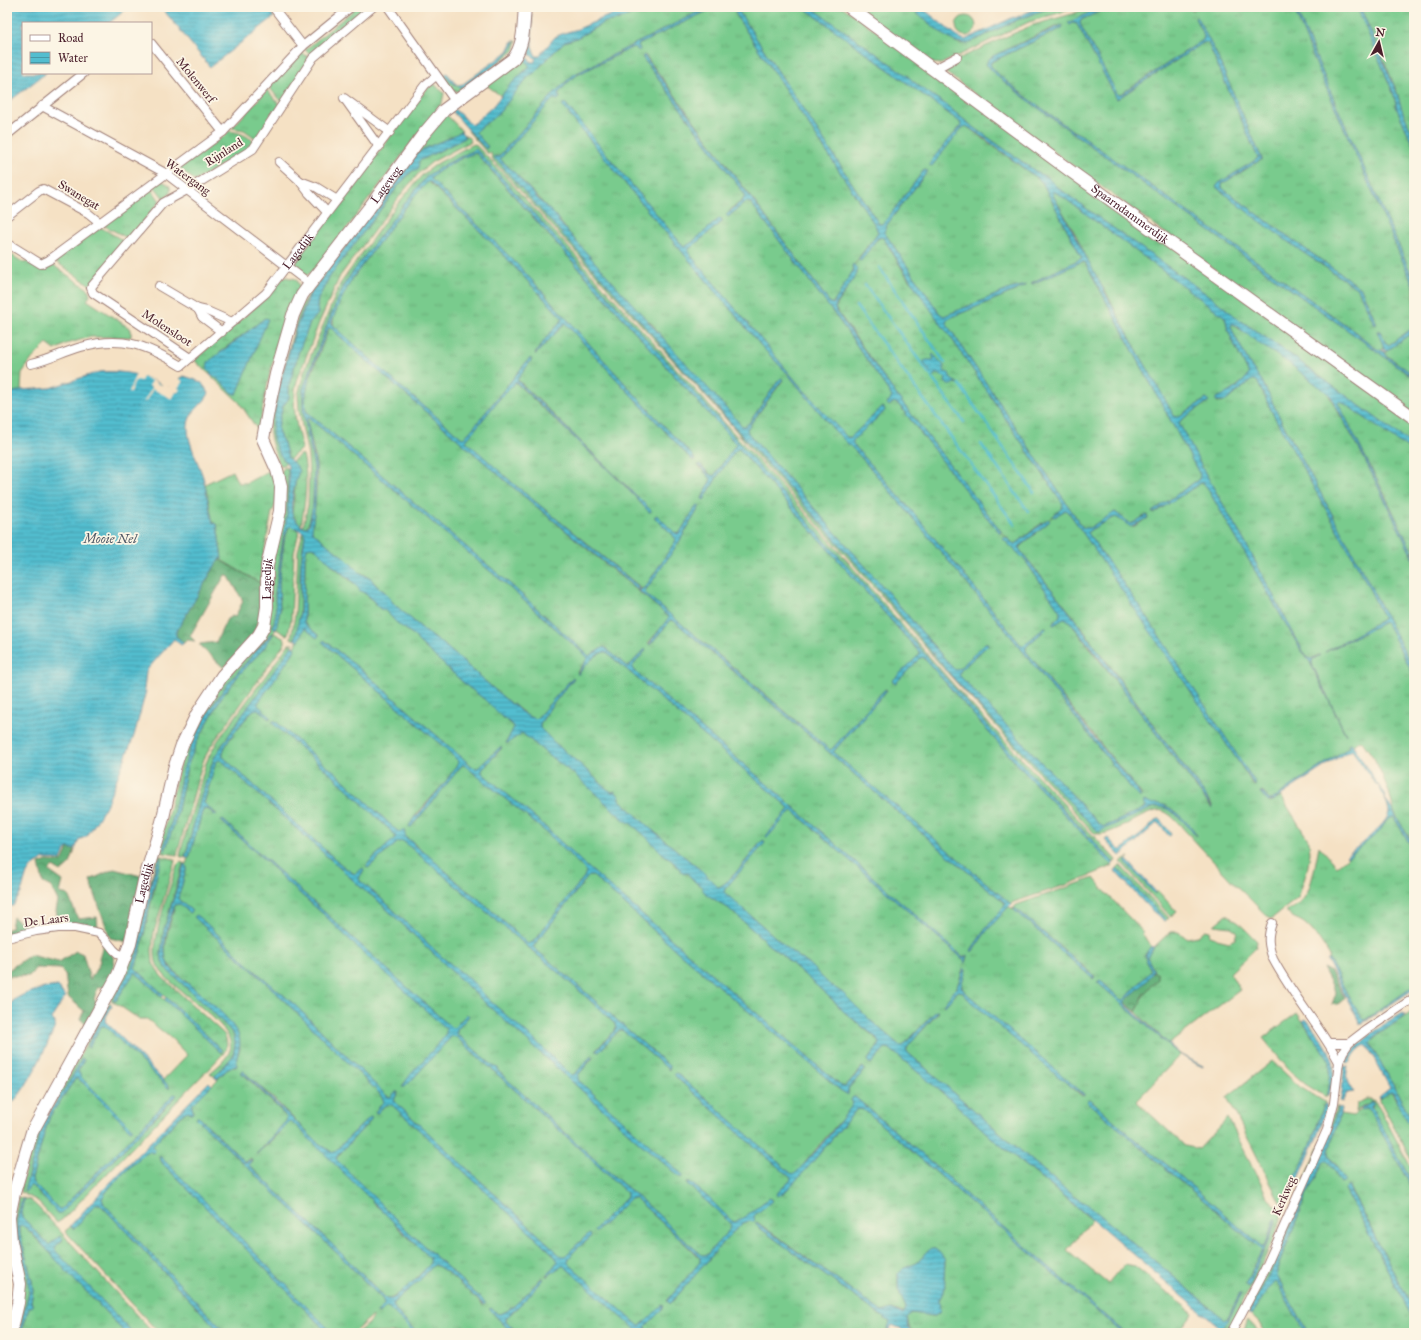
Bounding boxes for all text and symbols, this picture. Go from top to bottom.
legend [22,22,152,74]
north arrow [1359,22,1399,62]
text: N [1375,26,1387,40]
text: Road [58,31,84,45]
text: Water [58,51,88,65]
street label: Molenwerf [174,55,220,107]
street label: Rijnland [202,135,246,169]
street label: Watergang [162,156,214,199]
street label: Lageweg [368,163,405,206]
street label: Swanegat [55,177,103,214]
street label: Spaarndammerdijk [1088,181,1172,247]
street label: Lagedijk [279,230,317,272]
street label: Molensloot [139,307,195,350]
water label: Mooie Nel [81,531,138,547]
street label: Lagedijk [260,556,276,600]
street label: Lagedijk [132,860,156,905]
street label: De Laars [23,910,69,930]
street label: Kerkweg [1269,1174,1300,1218]

